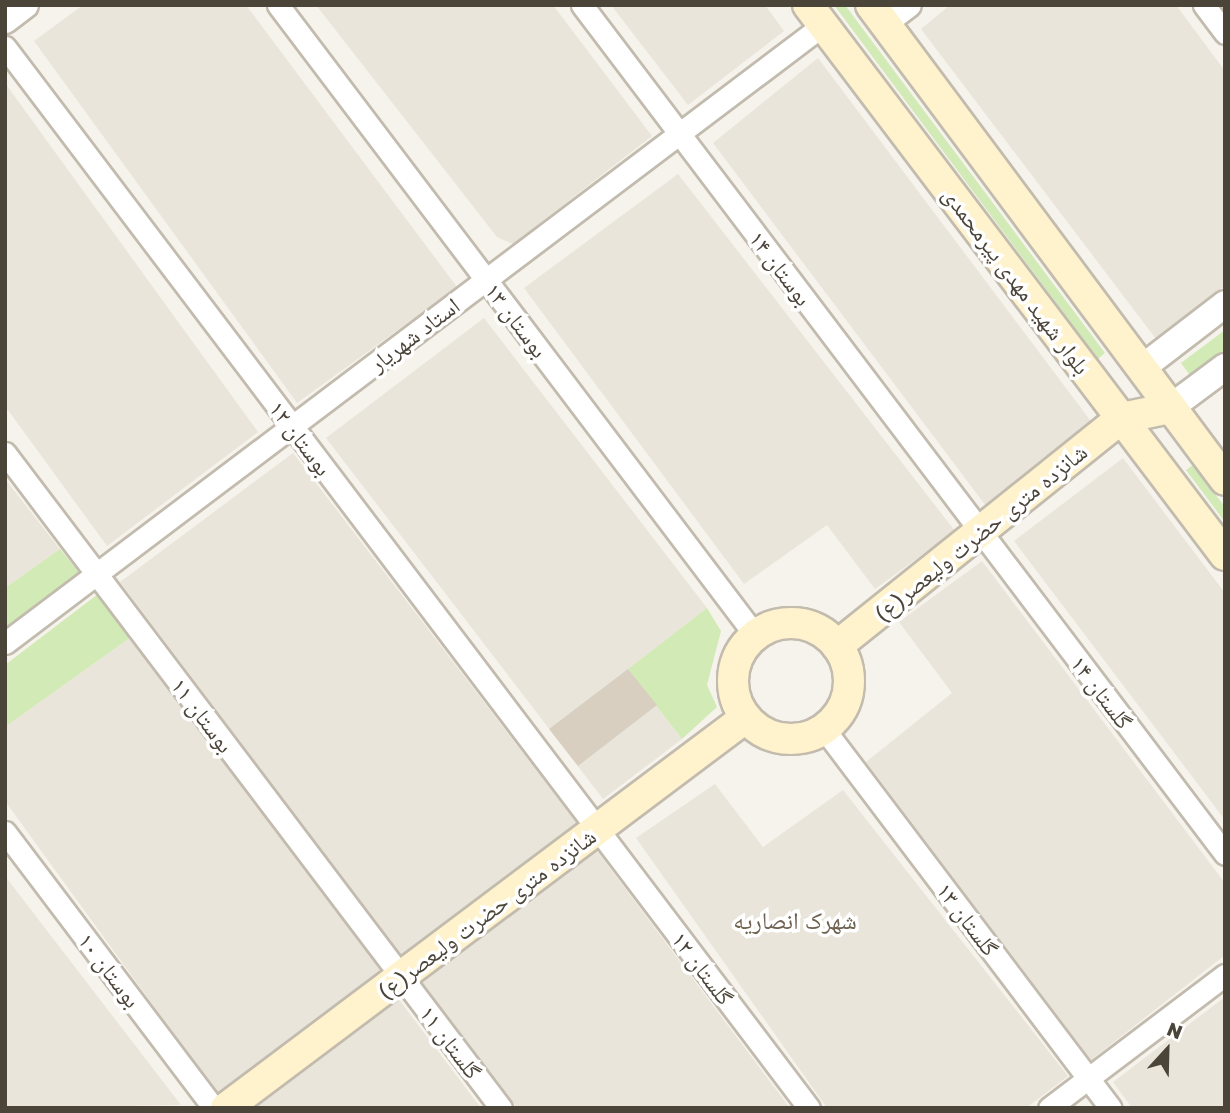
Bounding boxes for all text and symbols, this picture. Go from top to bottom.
street label: بلوار شهید مهدی پیرمحمدی [937,181,1097,379]
street label: بوستان ۱۴ [744,225,818,311]
street label: بوستان ۱۳ [480,277,554,363]
street label: استاد شهریار [363,291,465,377]
street label: بوستان ۱۲ [264,395,338,481]
street label: شانزده متری حضرت ولیعصر(ع) [868,437,1092,627]
street label: گلستان ۱۴ [1066,650,1138,734]
street label: بوستان ۱۱ [166,672,240,758]
street label: شانزده متری حضرت ولیعصر(ع) [371,822,601,1004]
street label: گلستان ۱۳ [932,877,1004,961]
district label: شهرک انصاریه [733,906,857,934]
street label: گلستان ۱۲ [667,926,739,1010]
street label: بوستان ۱۰ [73,927,147,1013]
street label: گلستان ۱۱ [415,1000,487,1084]
north arrow [1132,1015,1202,1085]
text: N [1164,1017,1186,1043]

